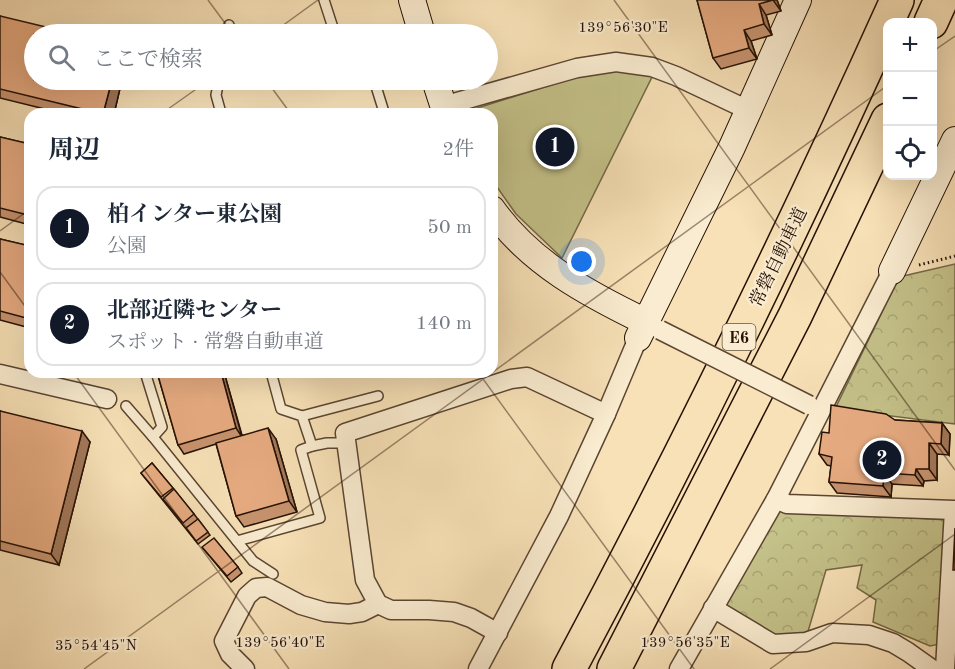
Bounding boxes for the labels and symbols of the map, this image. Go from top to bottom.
text: 139°56'30"E [578,21,668,36]
pin: 1 [536,124,574,170]
street label: 常磐自動車道 [745,204,811,310]
your location [567,247,596,276]
road number: E6 [722,324,756,350]
pin: 2 [862,438,902,482]
text: 139°56'40"E [235,636,325,651]
text: 139°56'35"E [640,636,730,651]
text: 35°54'45"N [55,639,137,654]

